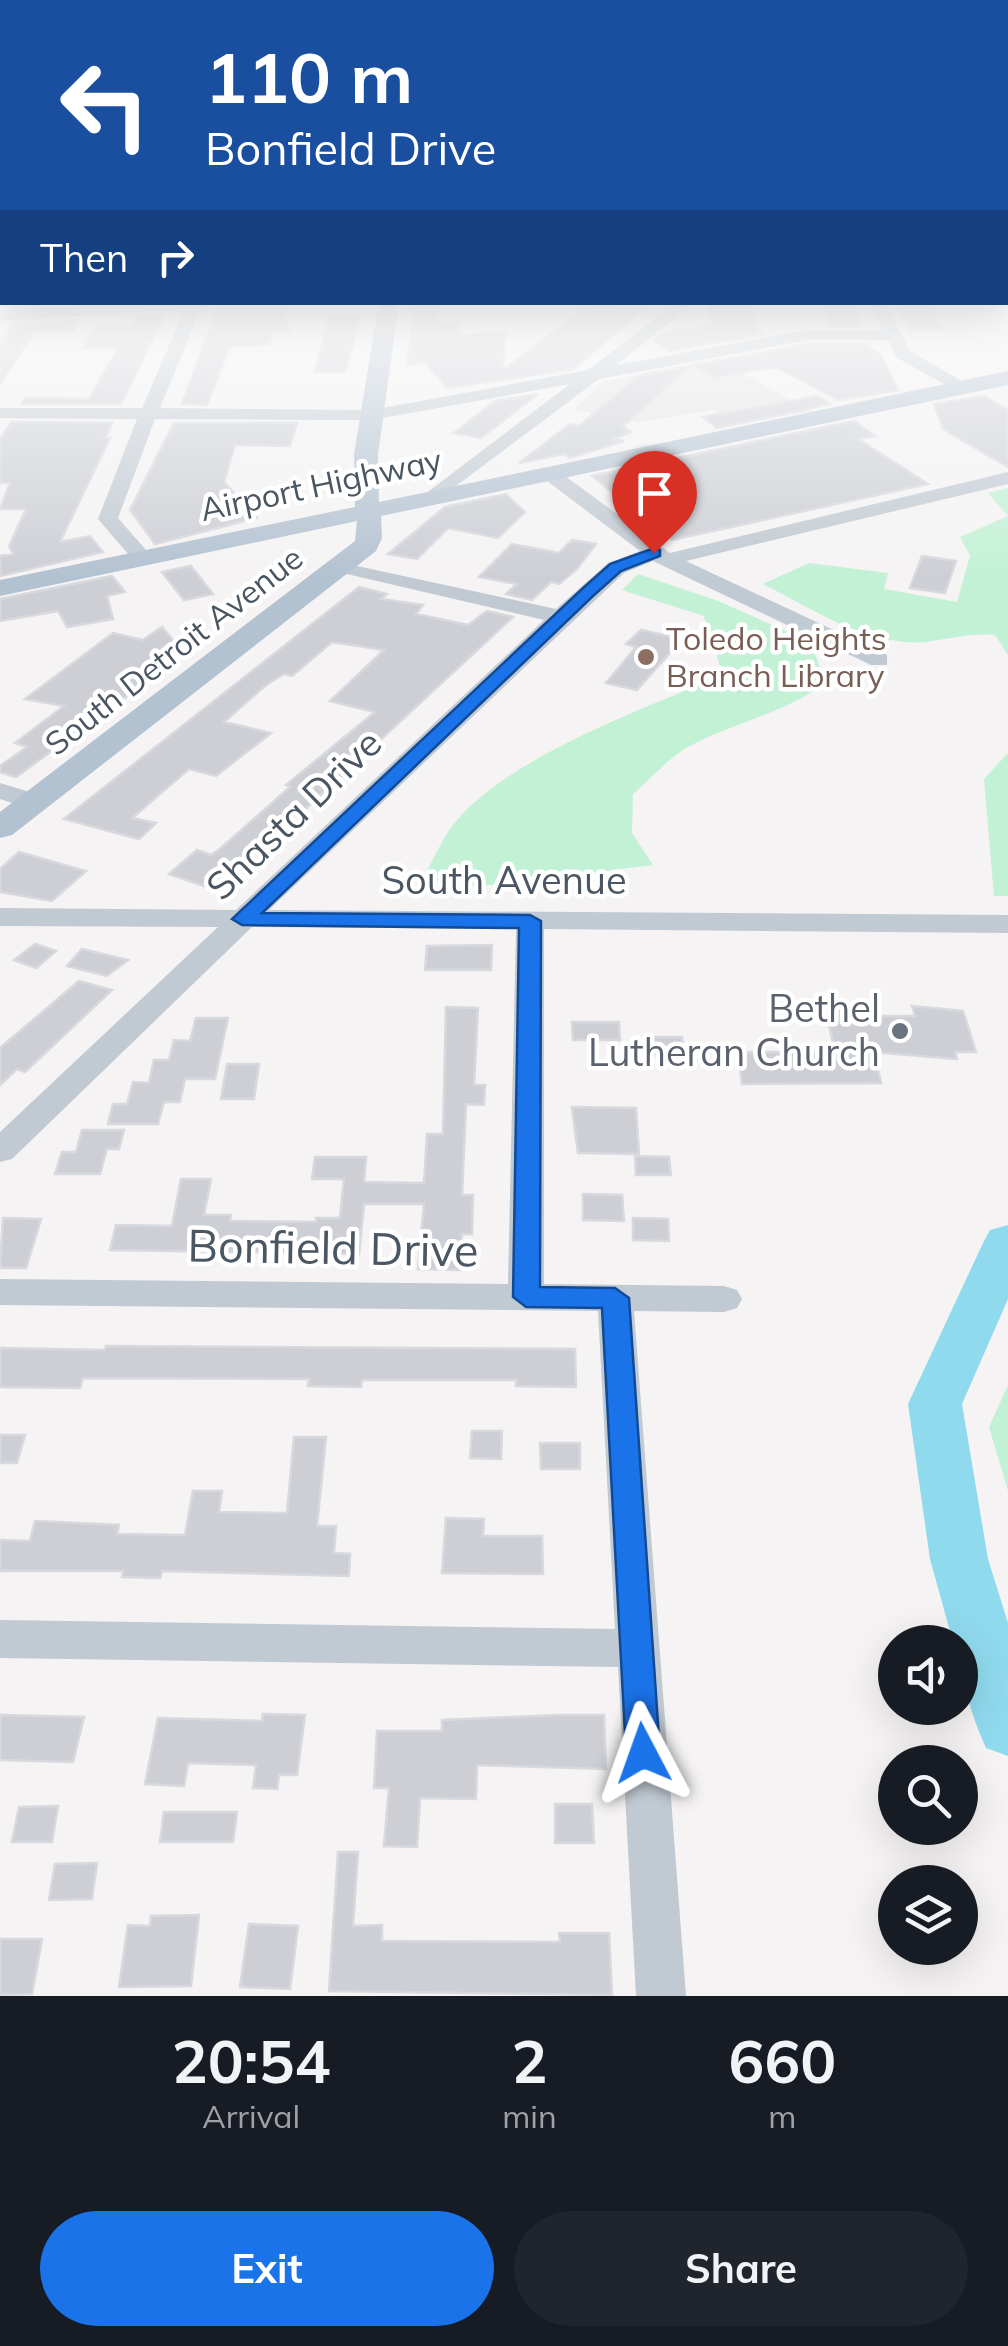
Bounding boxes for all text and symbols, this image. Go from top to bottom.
text: 110 m [205,33,413,121]
icon: left [40,40,170,170]
text: Bonfield Drive [205,120,496,176]
icon: right [148,230,203,285]
text: Then [40,234,128,282]
street label: Airport Highway [196,439,445,529]
pin [612,451,697,554]
icon: arrive [627,466,682,521]
street label: South Detroit Avenue [37,537,310,763]
place label: Toledo Heights Branch Library [666,618,887,695]
marker: Toledo Heights Branch Library [635,646,657,668]
street label: Shasta Drive [196,719,391,910]
street label: South Avenue [381,856,627,904]
place label: Bethel Lutheran Church [588,984,880,1076]
marker: Bethel Lutheran Church [889,1020,911,1042]
street label: Bonfield Drive [187,1216,479,1278]
map controls [878,1625,978,1965]
button: sound [878,1625,978,1725]
position arrow [591,1701,695,1805]
button: search [878,1745,978,1845]
button: layers [878,1865,978,1965]
text: 20:54 [172,2023,331,2098]
text: 2 [511,2023,547,2098]
text: 660 [728,2023,836,2098]
text: Arrival [202,2096,300,2136]
text: min [502,2096,557,2136]
text: m [768,2096,796,2136]
button: Exit [40,2211,494,2326]
button: Share [514,2211,968,2326]

